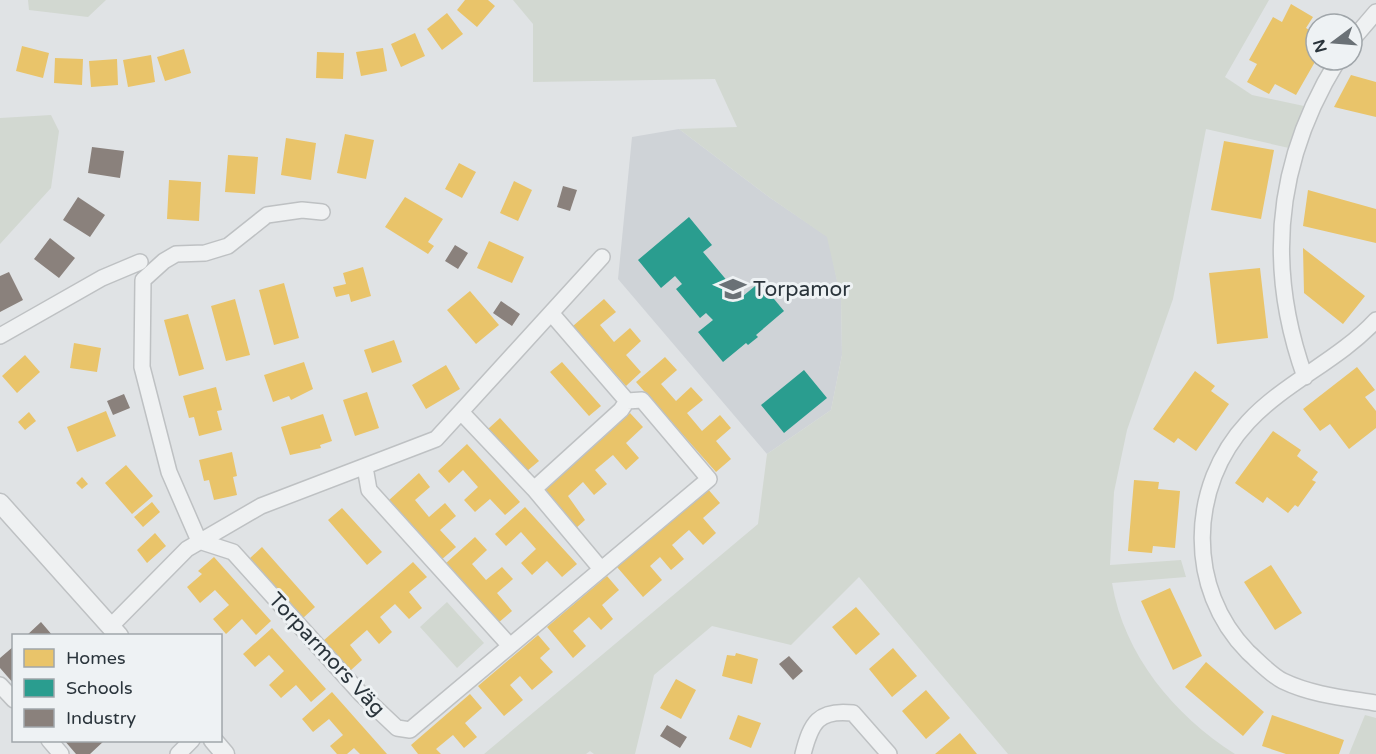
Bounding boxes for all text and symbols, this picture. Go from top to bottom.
north arrow [1304,12,1364,72]
text: N [1309,37,1332,55]
school or university icon: Torpamor [718,274,748,304]
place label: Torpamor [753,277,850,302]
street label: Torparmors Väg [263,588,390,721]
legend [12,634,222,742]
text: Homes [66,647,126,669]
text: Schools [66,677,133,699]
text: Industry [66,707,137,729]

